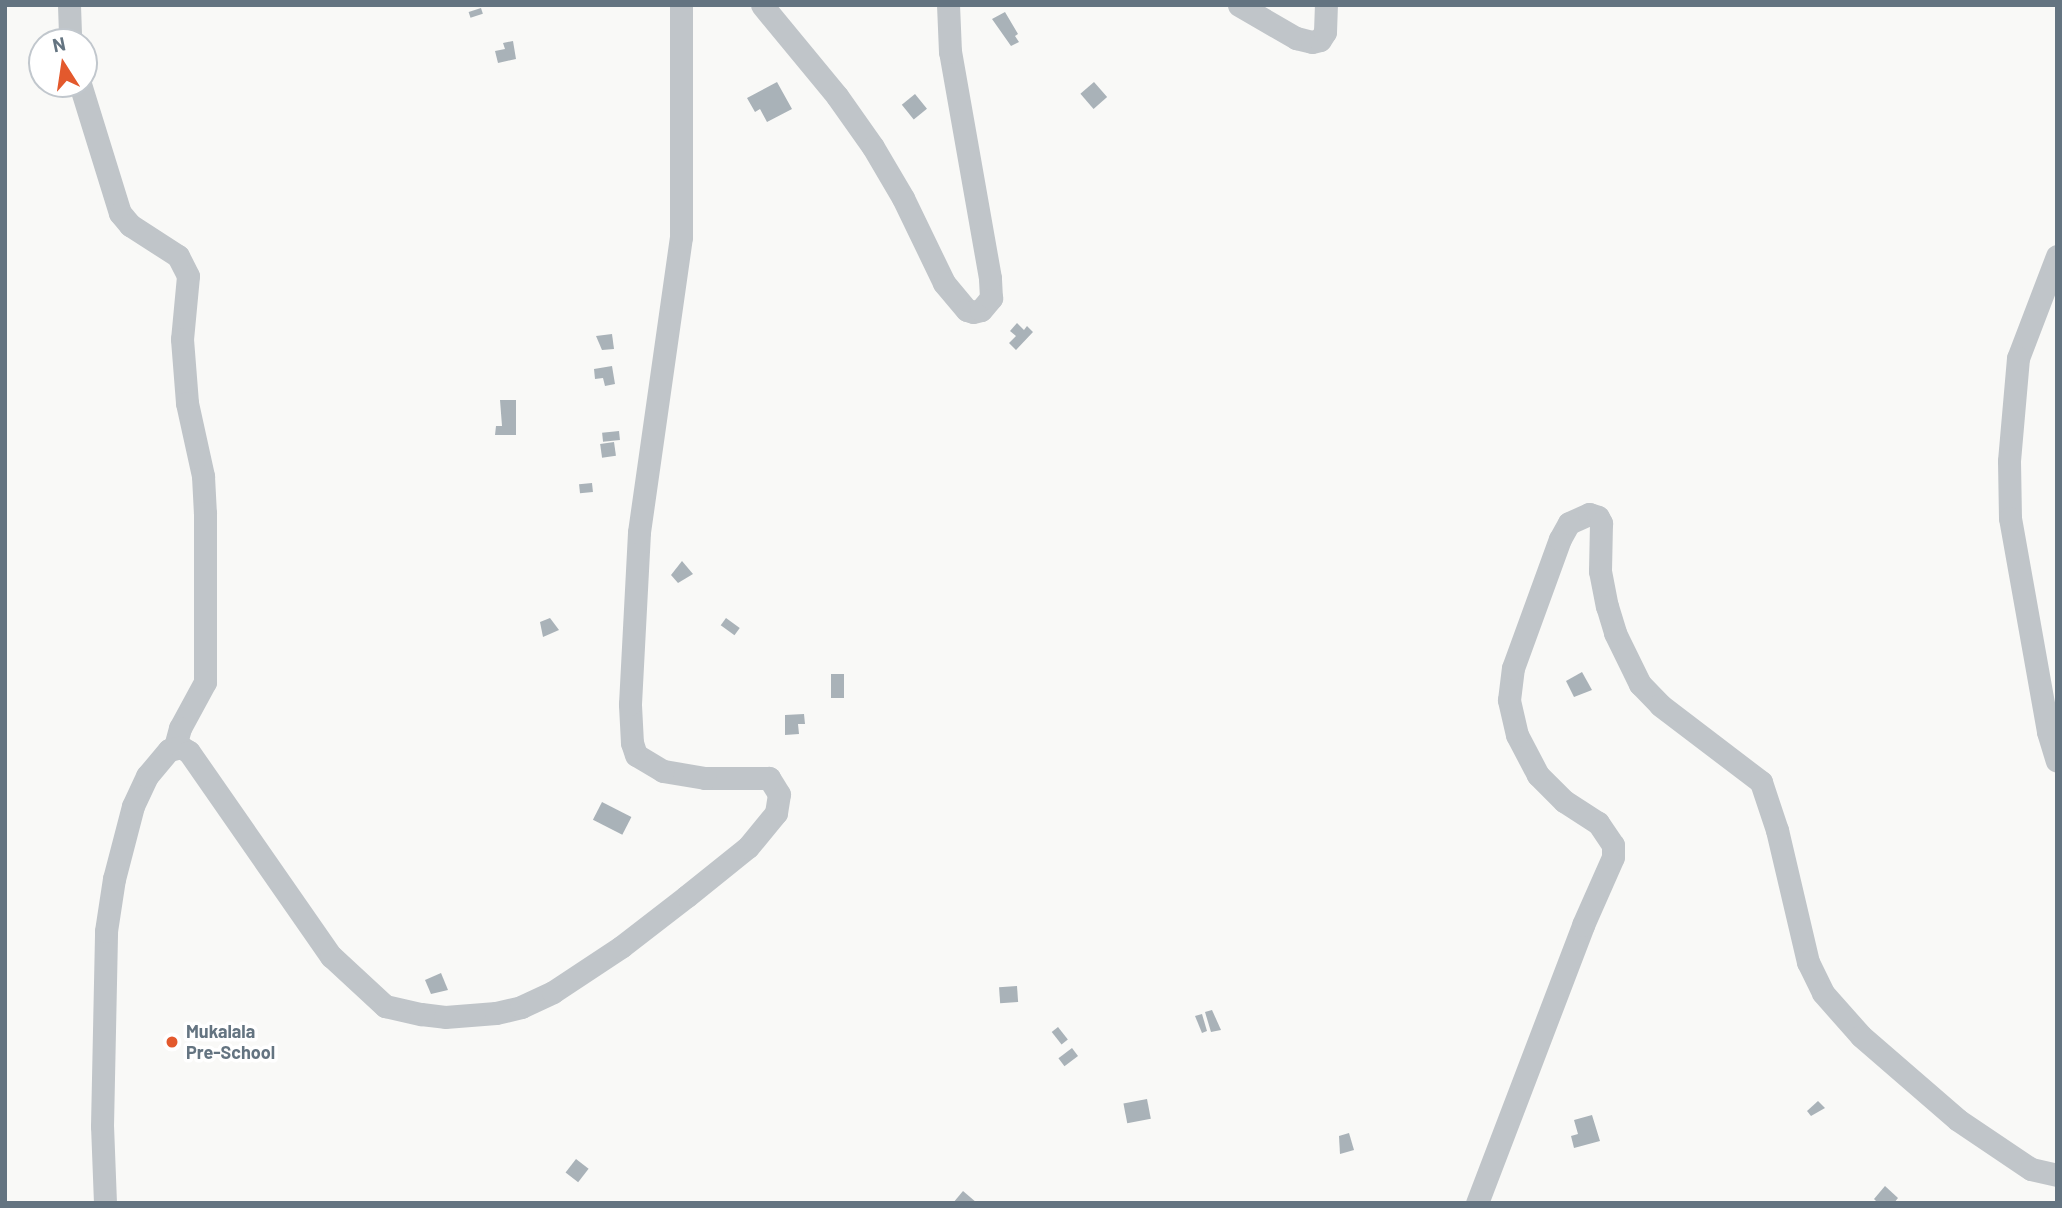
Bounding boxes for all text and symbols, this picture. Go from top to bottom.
north arrow [28,28,98,98]
text: N [50,31,68,56]
place label: Mukalala Pre-School [186,1021,275,1064]
marker: Mukalala Pre-School [164,1034,180,1050]

